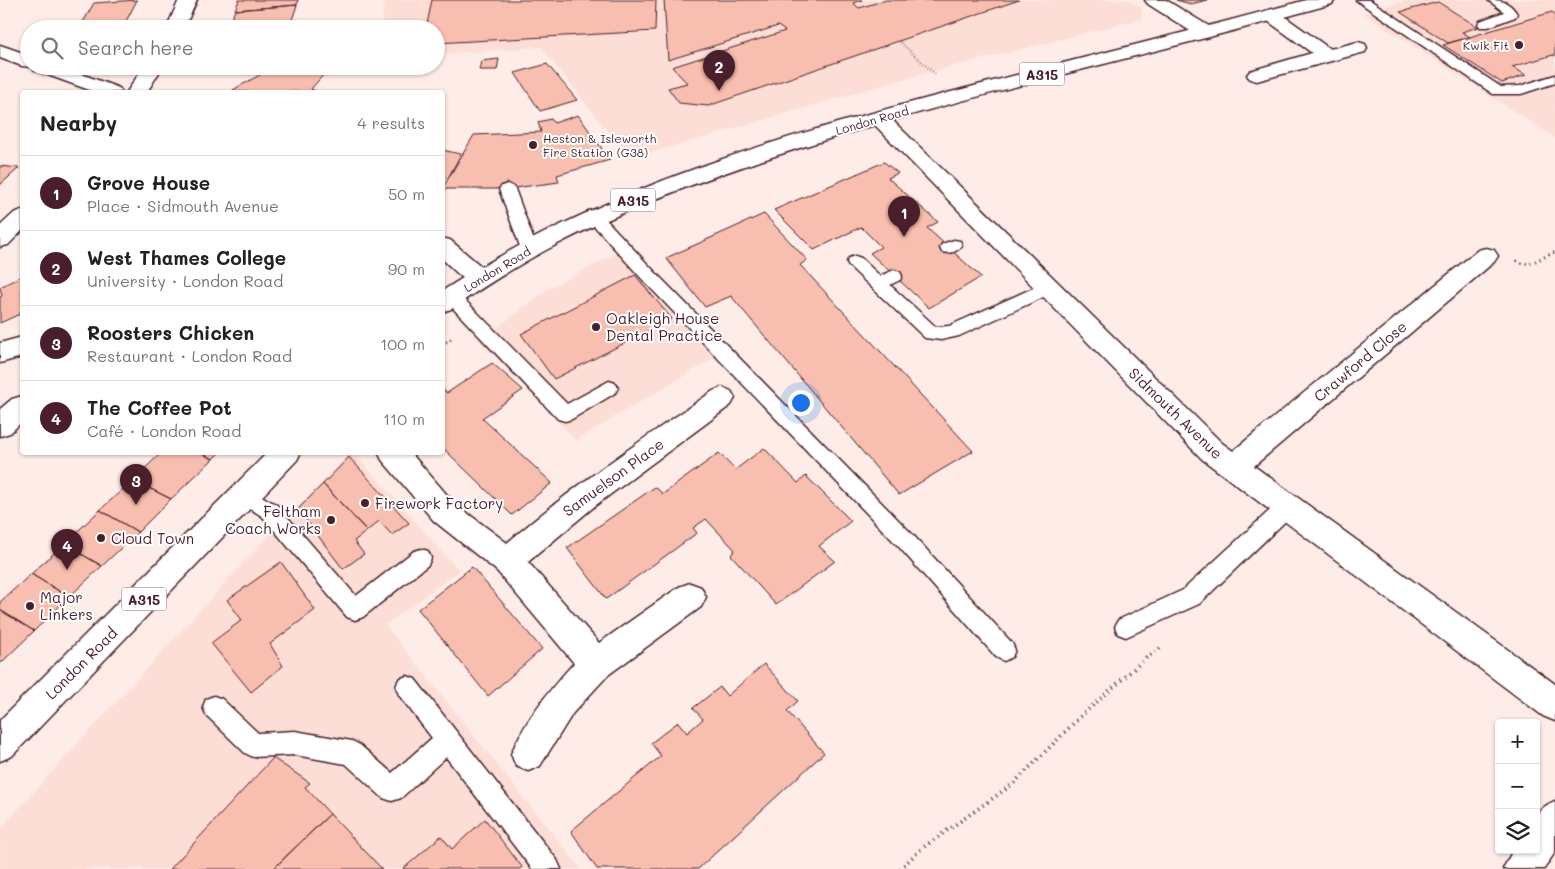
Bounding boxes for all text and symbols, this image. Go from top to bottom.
search box [20,20,445,75]
icon: search [38,34,66,62]
text: Search here [78,35,194,60]
place label: Kwik Fit [1463,37,1509,53]
marker: Kwik Fit [1513,39,1525,51]
pin: 2 [703,50,735,91]
road number: A315 [1020,62,1064,86]
street label: London Road [834,102,911,138]
text: Nearby [40,109,117,136]
text: 4 results [357,112,425,133]
place label: Heston & Isleworth Fire Station (G38) [543,130,656,160]
marker: Heston & Isleworth Fire Station (G38) [527,139,539,151]
text: Grove House [87,170,210,195]
text: 1 [52,183,60,204]
text: 50 m [388,183,425,204]
road number: A315 [610,188,656,212]
text: Place · Sidmouth Avenue [87,195,279,216]
pin: 1 [888,196,920,237]
street label: London Road [461,243,534,295]
text: West Thames College [87,245,286,270]
text: 2 [52,258,60,279]
text: 90 m [388,258,425,279]
text: University · London Road [87,270,283,291]
place label: Oakleigh House Dental Practice [606,308,723,345]
street label: Crawford Close [1309,316,1411,406]
text: Roosters Chicken [87,320,254,345]
marker: Oakleigh House Dental Practice [590,321,602,333]
text: 3 [51,333,61,354]
text: 100 m [380,333,425,354]
text: Restaurant · London Road [87,345,292,366]
street label: Sidmouth Avenue [1125,363,1227,463]
your location [788,390,814,416]
text: The Coffee Pot [87,395,232,420]
text: 4 [51,408,61,429]
text: 110 m [383,408,425,429]
text: Café · London Road [87,420,241,441]
street label: Samuelson Place [558,433,668,521]
pin: 3 [120,464,152,505]
place label: Firework Factory [375,493,503,513]
marker: Firework Factory [359,497,371,509]
place label: Feltham Coach Works [225,501,321,538]
marker: Feltham Coach Works [325,514,337,526]
place label: Cloud Town [111,528,194,548]
pin: 4 [51,529,83,570]
marker: Cloud Town [95,532,107,544]
place label: Major Linkers [40,587,93,624]
road number: A315 [122,588,166,610]
marker: Major Linkers [24,600,36,612]
street label: London Road [41,623,121,703]
map controls [1495,719,1540,854]
button: + [1495,719,1540,764]
button: − [1495,764,1540,809]
button: layers [1495,809,1540,854]

